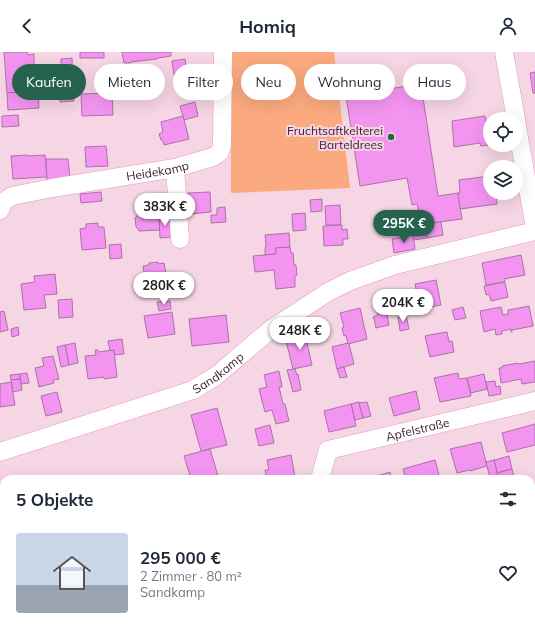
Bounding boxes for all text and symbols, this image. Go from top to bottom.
icon: back [16,15,38,37]
text: Homiq [239,15,296,38]
icon: person [497,15,519,37]
chip: Kaufen [12,64,86,100]
chip: Mieten [94,64,165,100]
chip: Filter [173,64,233,100]
chip: Neu [241,64,296,100]
chip: Wohnung [304,64,395,100]
chip: Haus [403,64,466,100]
map controls [483,112,523,200]
button: locate [483,112,523,152]
place label: Fruchtsaftkelterei Barteldrees [287,123,383,152]
marker: Fruchtsaftkelterei Barteldrees [386,132,396,142]
street label: Heidekamp [125,157,190,183]
button: layers [483,160,523,200]
pin: 383K € [132,193,198,227]
text: 383K € [143,198,187,214]
pin: 295K € [371,210,437,244]
text: 295K € [382,215,426,231]
pin: 280K € [131,272,197,306]
text: 280K € [142,277,186,293]
pin: 204K € [370,289,436,323]
text: 204K € [381,294,425,310]
pin: 248K € [267,317,333,351]
text: 248K € [278,322,322,338]
street label: Sandkamp [189,349,246,396]
street label: Apfelstraße [384,414,451,444]
icon: filters [497,488,519,510]
text: 5 Objekte [16,489,93,510]
text: 295 000 € [140,547,221,568]
icon: home [48,549,96,597]
icon: heart [497,562,519,584]
text: 2 Zimmer · 80 m² [140,568,242,584]
text: Sandkamp [140,584,205,600]

